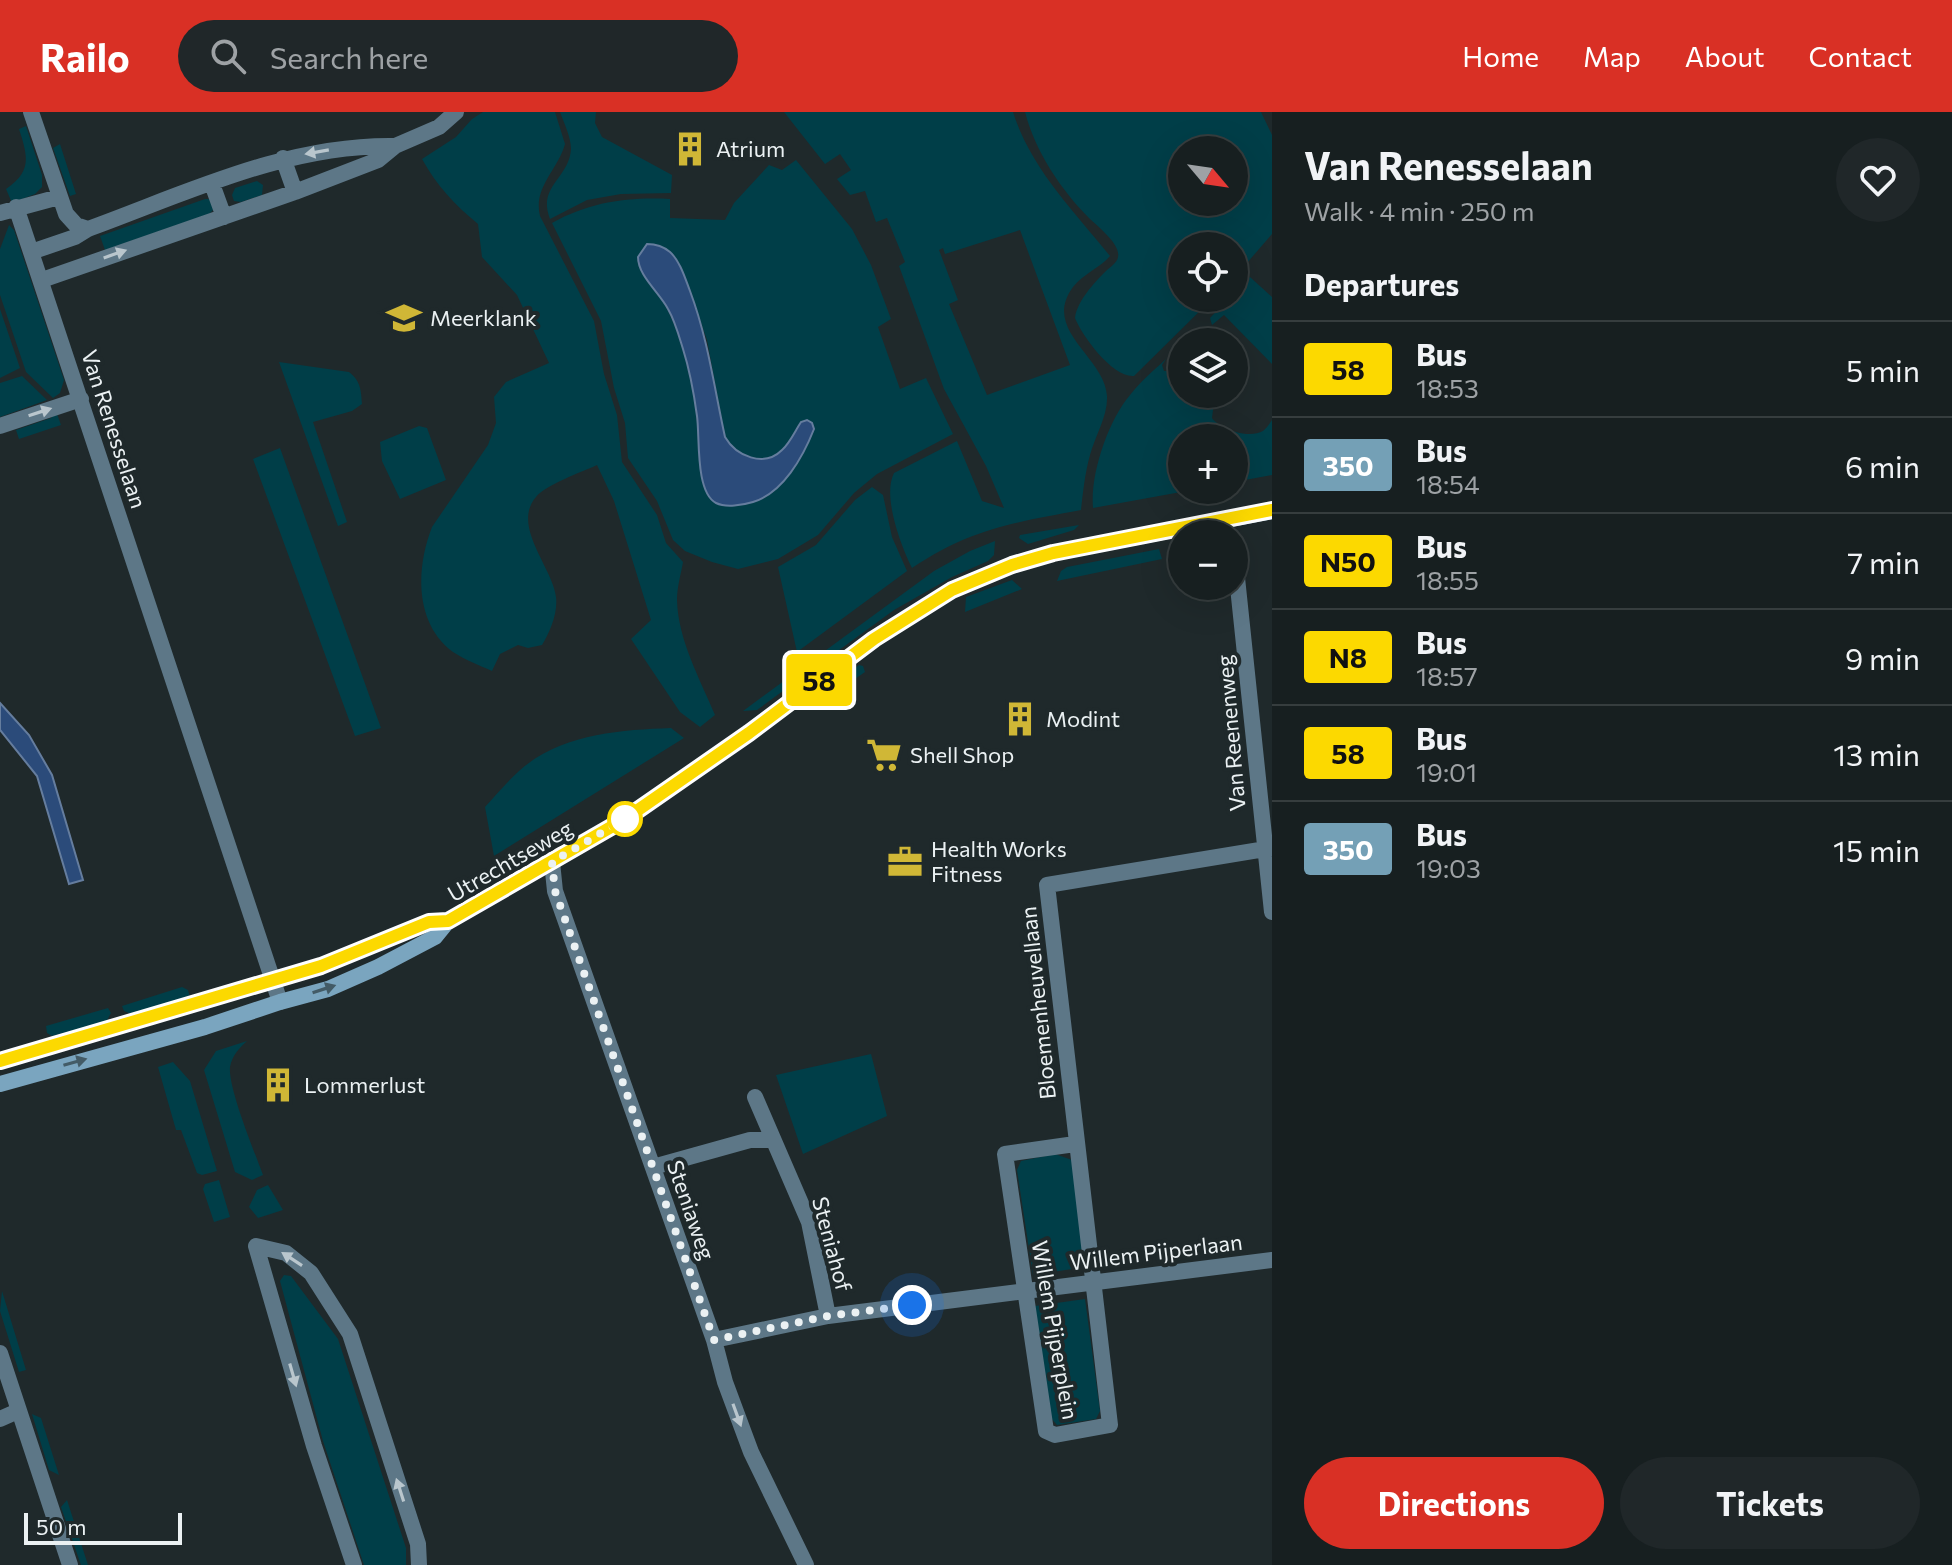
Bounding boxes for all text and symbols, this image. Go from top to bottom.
search box [178,20,738,92]
text: Railo [40,33,130,80]
icon: search [206,34,250,78]
text: Search here [270,38,428,75]
text: Home [1462,39,1539,73]
text: Map [1583,39,1641,73]
text: About [1685,39,1765,73]
text: Contact [1809,39,1912,73]
building icon: Atrium [671,130,709,168]
place label: Atrium [716,135,785,162]
north arrow [1168,136,1248,216]
map controls [1168,136,1248,600]
button: heart [1836,138,1920,222]
text: Van Renesselaan [1304,141,1593,188]
one-way arrow [304,146,329,158]
text: Walk · 4 min · 250 m [1304,195,1534,226]
button: locate [1168,232,1248,312]
one-way arrow [104,248,128,260]
text: Departures [1304,265,1459,302]
school or university icon: Meerklank [385,299,423,337]
place label: Meerklank [430,304,537,331]
button: layers [1168,328,1248,408]
text: Bus [1416,335,1467,372]
street label: Van Renesselaan [76,346,153,511]
text: 5 min [1846,351,1920,388]
text: 58 [1331,352,1365,386]
text: 18:53 [1416,372,1479,403]
one-way arrow [29,406,53,418]
button: + [1168,424,1248,504]
text: Bus [1416,431,1467,468]
text: 6 min [1845,447,1920,484]
text: 350 [1322,448,1374,482]
text: 18:54 [1416,468,1480,499]
button: − [1168,520,1248,600]
text: Bus [1416,527,1467,564]
text: 7 min [1847,543,1920,580]
text: N50 [1320,544,1376,578]
text: 18:55 [1416,564,1479,595]
text: Bus [1416,623,1467,660]
text: 9 min [1845,639,1920,676]
text: N8 [1329,640,1367,674]
line badge: 58 [783,654,855,706]
street label: Van Reenenweg [1210,654,1251,812]
text: 18:57 [1416,660,1478,691]
text: 58 [802,663,836,697]
building icon: Modint [1001,700,1039,738]
place label: Modint [1046,705,1120,732]
text: Bus [1416,719,1467,756]
text: 13 min [1833,735,1920,772]
supermarket icon: Shell Shop [865,736,903,774]
text: 58 [1331,736,1365,770]
place label: Shell Shop [910,741,1014,768]
text: 19:01 [1416,756,1477,787]
unlabelled marker [608,802,642,836]
street label: Utrechtseweg [443,814,577,907]
text: Bus [1416,815,1467,852]
text: 15 min [1833,831,1920,868]
text: 350 [1322,832,1374,866]
place label: Health Works Fitness [931,835,1067,887]
office icon: Health Works Fitness [886,843,924,881]
text: 19:03 [1416,852,1481,883]
street label: Bloemenheuvellaan [1014,905,1061,1101]
one-way arrow [313,983,337,995]
one-way arrow [63,1055,87,1068]
building icon: Lommerlust [259,1066,297,1104]
place label: Lommerlust [304,1071,425,1098]
street label: Steniaweg [662,1157,721,1263]
street label: Steniahof [807,1193,858,1295]
street label: Willem Pijperlaan [1068,1228,1244,1276]
street label: Willem Pijperplein [1026,1238,1085,1421]
one-way arrow [281,1252,302,1267]
your location [892,1285,932,1325]
one-way arrow [288,1362,300,1387]
one-way arrow [732,1403,744,1427]
button: Directions [1304,1457,1604,1549]
button: Tickets [1620,1457,1920,1549]
one-way arrow [393,1478,406,1502]
scale bar [24,1509,182,1545]
text: 50 m [36,1513,86,1540]

